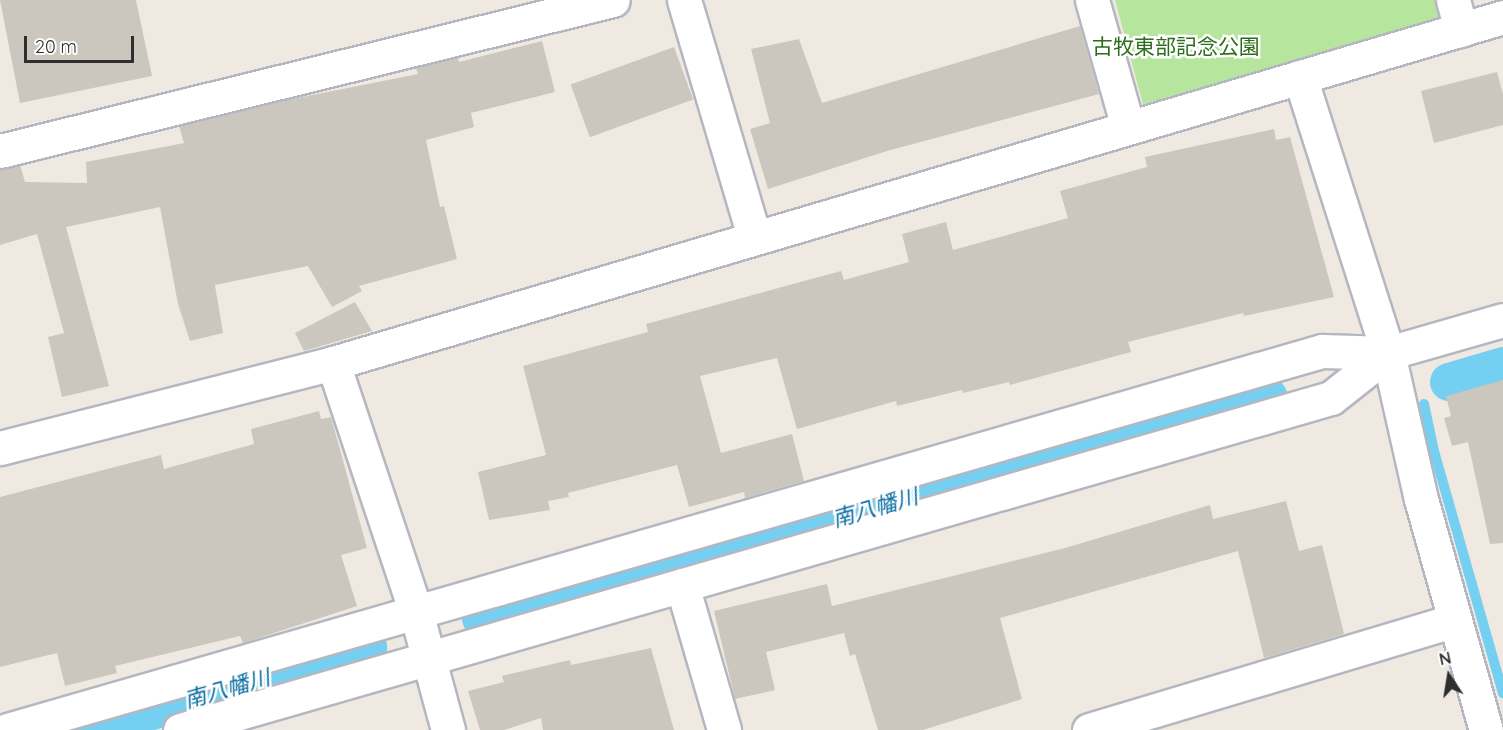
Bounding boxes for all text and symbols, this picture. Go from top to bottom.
scale bar [27,24,136,62]
park label: 古牧東部記念公園 [1092,33,1260,59]
text: 20 m [35,35,77,58]
water label: 南八幡川 [829,483,921,533]
north arrow [1419,646,1479,706]
text: N [1437,647,1453,669]
water label: 南八幡川 [181,664,273,714]

